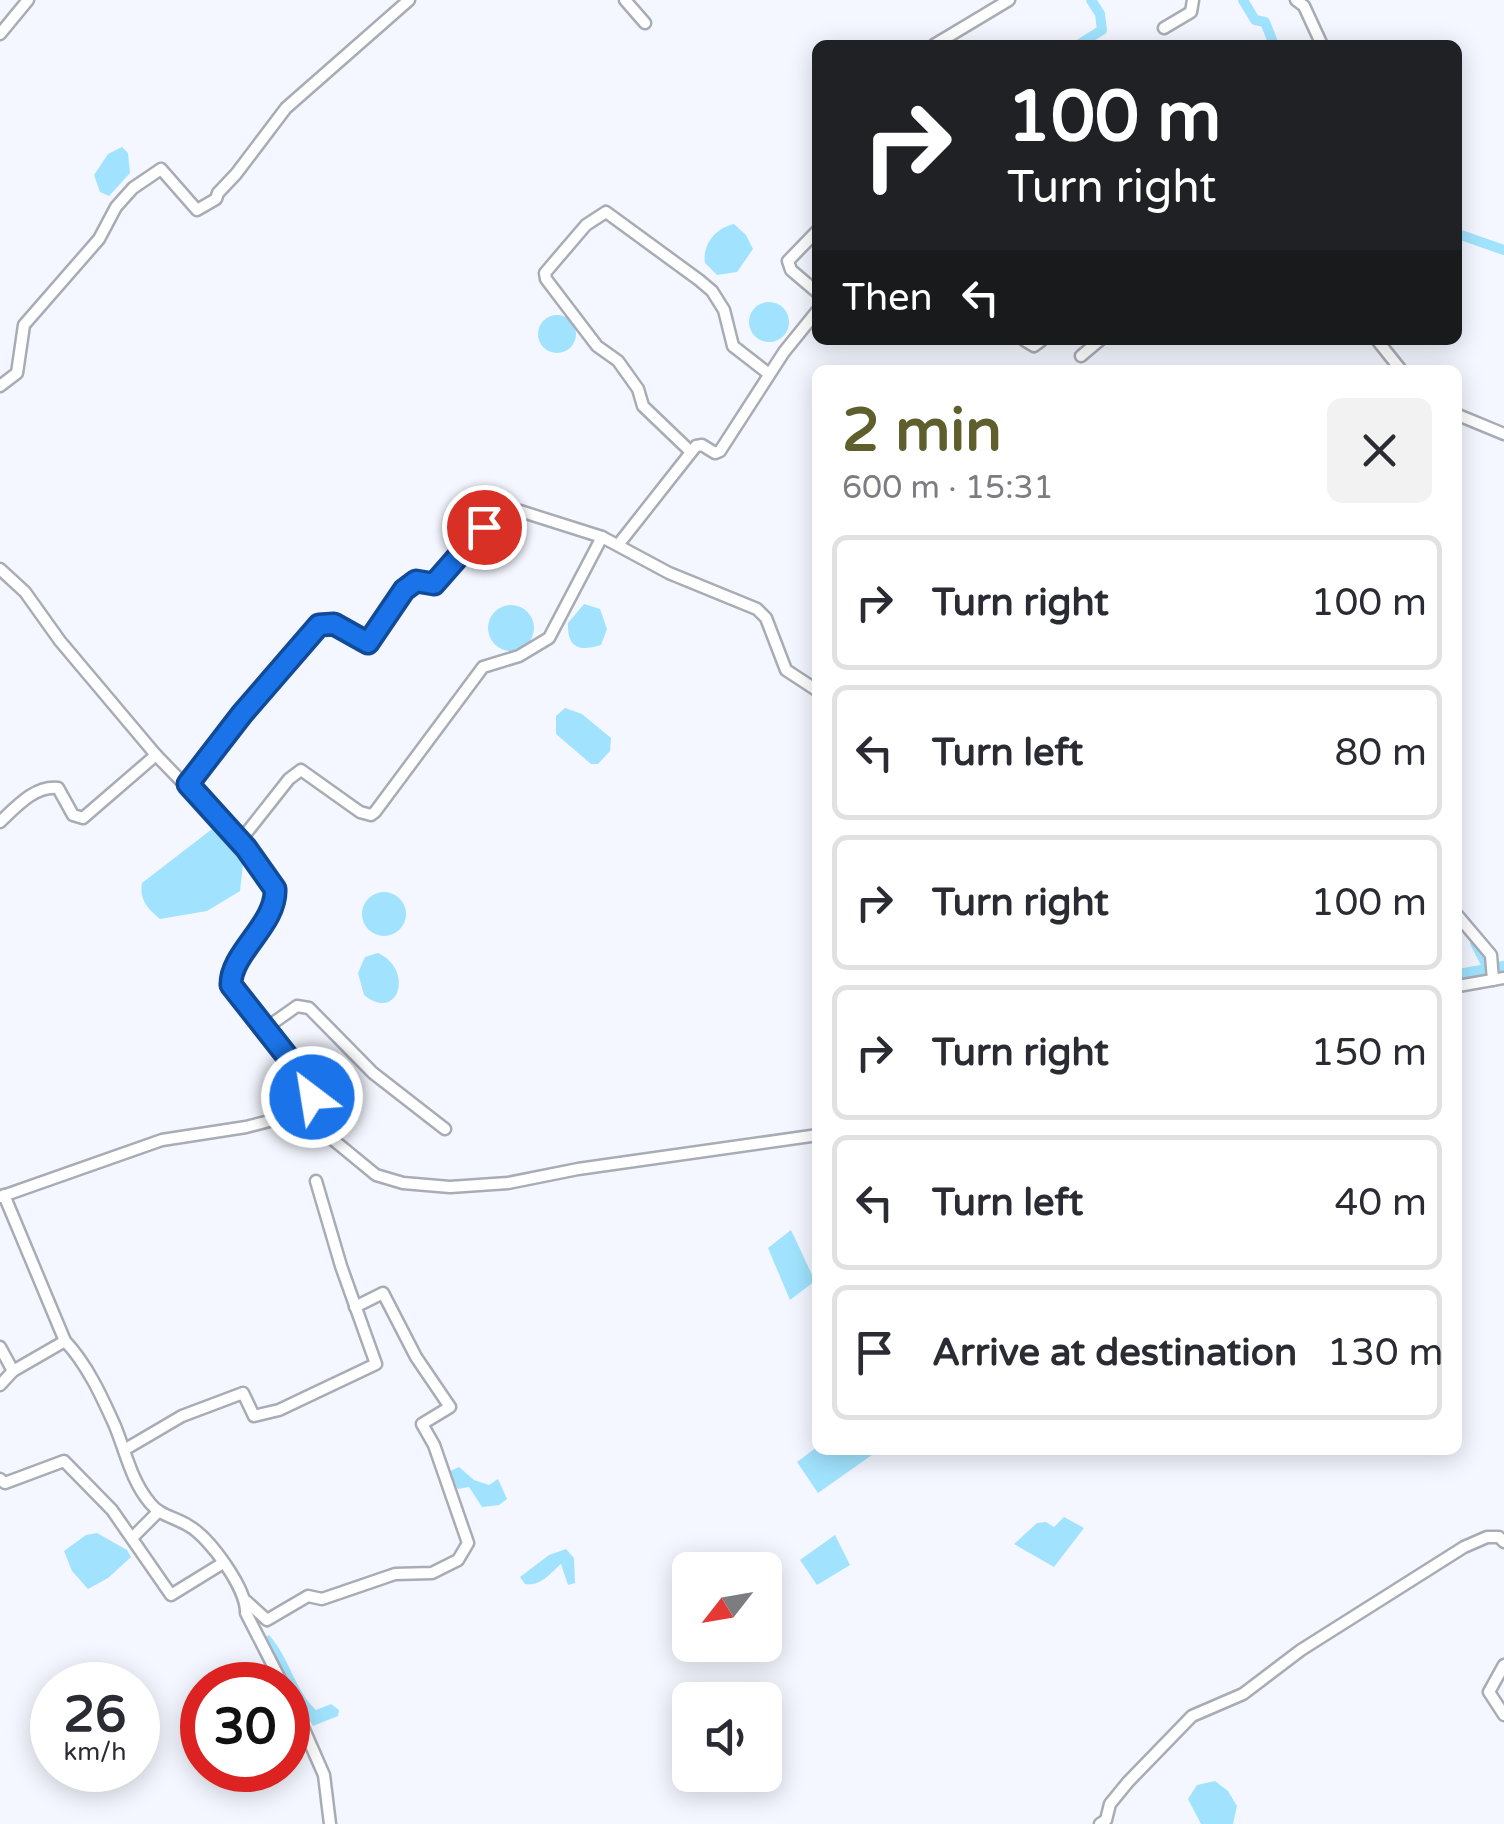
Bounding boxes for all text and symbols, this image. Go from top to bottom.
text: 100 m [1007,76,1221,160]
icon: right [842,80,972,210]
text: Turn right [1007,161,1216,215]
icon: left [953,270,1008,325]
text: Then [842,275,933,321]
text: 2 min [842,395,1002,467]
button: close [1327,398,1432,503]
text: 600 m · 15:31 [842,469,1054,507]
pin [442,485,527,570]
icon: arrive [457,500,512,555]
icon: right [847,575,902,630]
text: Turn right [932,580,1109,626]
text: 100 m [1311,580,1427,626]
icon: left [847,725,902,780]
text: Turn left [932,730,1083,776]
text: 80 m [1335,730,1427,776]
icon: right [847,875,902,930]
text: Turn right [932,880,1109,926]
text: 100 m [1311,880,1427,926]
icon: right [847,1025,902,1080]
text: Turn right [932,1030,1109,1076]
text: 150 m [1311,1030,1427,1076]
position arrow [260,1045,364,1149]
icon: left [847,1175,902,1230]
text: Turn left [932,1180,1083,1226]
text: 40 m [1335,1180,1427,1226]
icon: arrive [847,1325,902,1380]
text: Arrive at destination [932,1330,1297,1376]
text: 130 m [1327,1330,1443,1376]
north arrow [672,1552,782,1662]
map controls [672,1552,782,1792]
speed limit sign: 30 [180,1662,310,1792]
button: sound [672,1682,782,1792]
text: 26 [64,1685,126,1745]
text: km/h [64,1737,126,1767]

